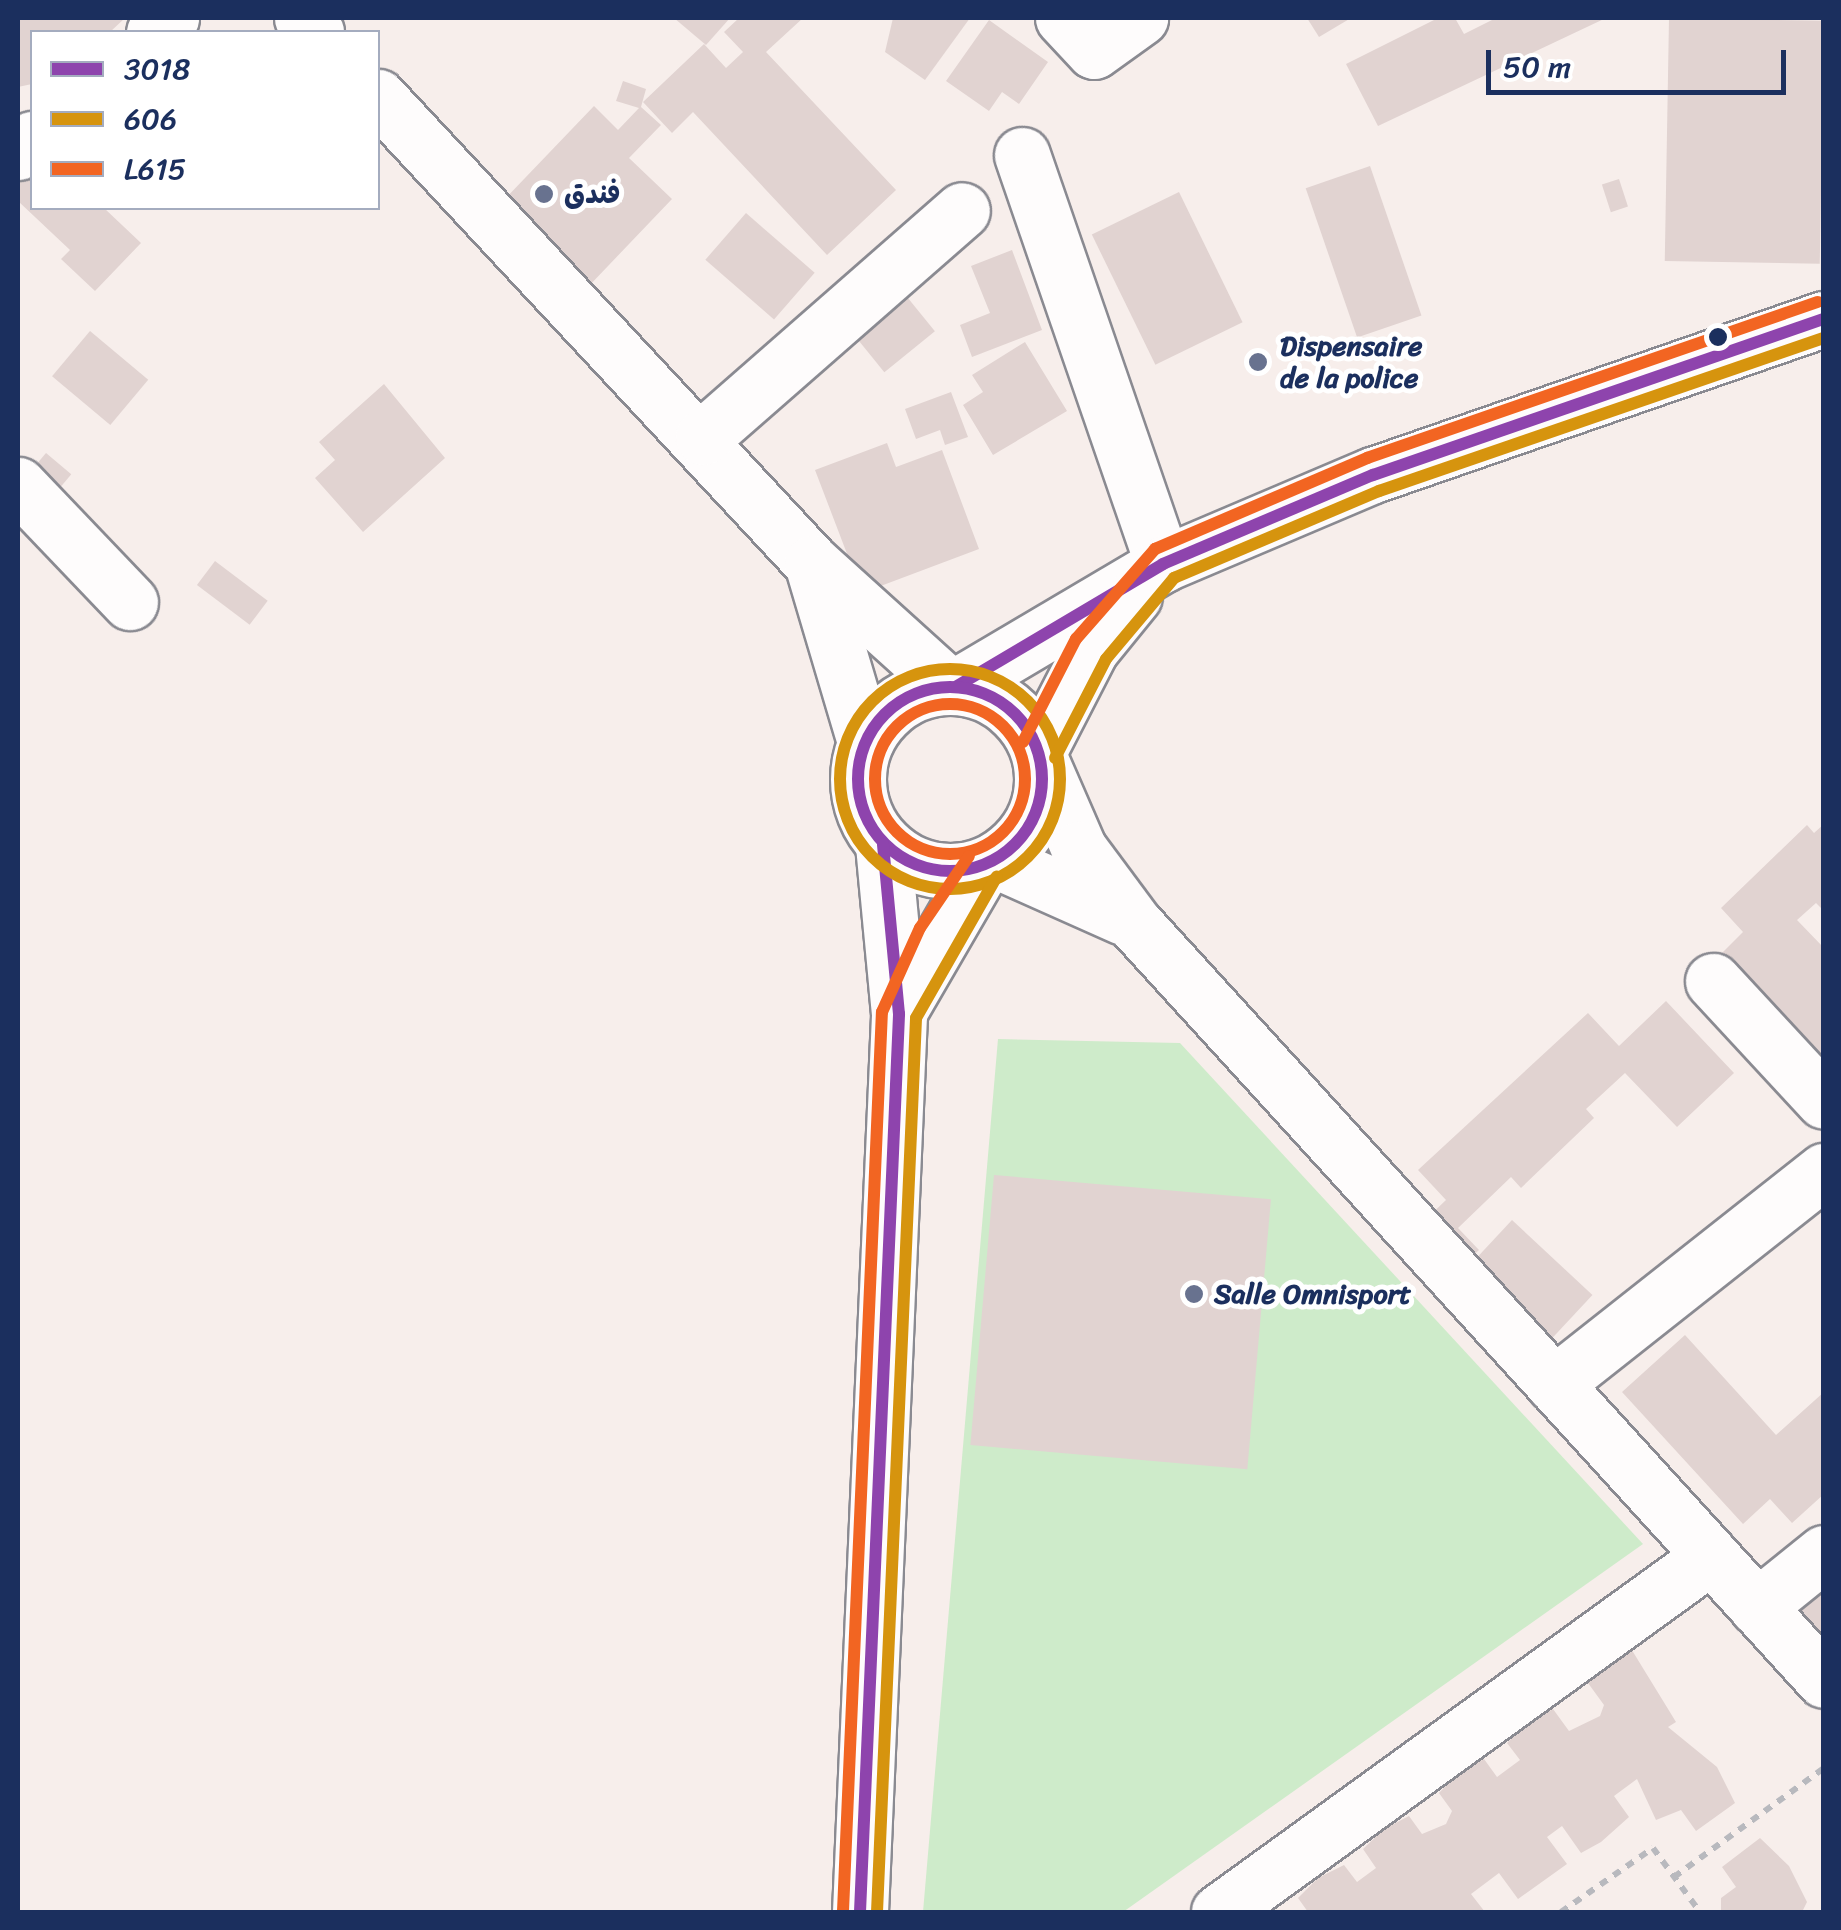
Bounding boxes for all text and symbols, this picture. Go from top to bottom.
legend [30,30,380,210]
scale bar [1491,30,1791,92]
text: 50 m [1503,40,1571,94]
text: 3018 [124,42,190,96]
text: 606 [124,92,177,146]
text: L615 [124,142,186,196]
place label: فندق [564,177,621,211]
marker: فندق [533,183,555,205]
unlabelled marker [1708,327,1728,347]
place label: Dispensaire de la police [1280,329,1422,395]
marker: Dispensaire de la police [1245,349,1271,375]
place label: Salle Omnisport [1214,1277,1409,1311]
marker: Salle Omnisport [1183,1283,1205,1305]

